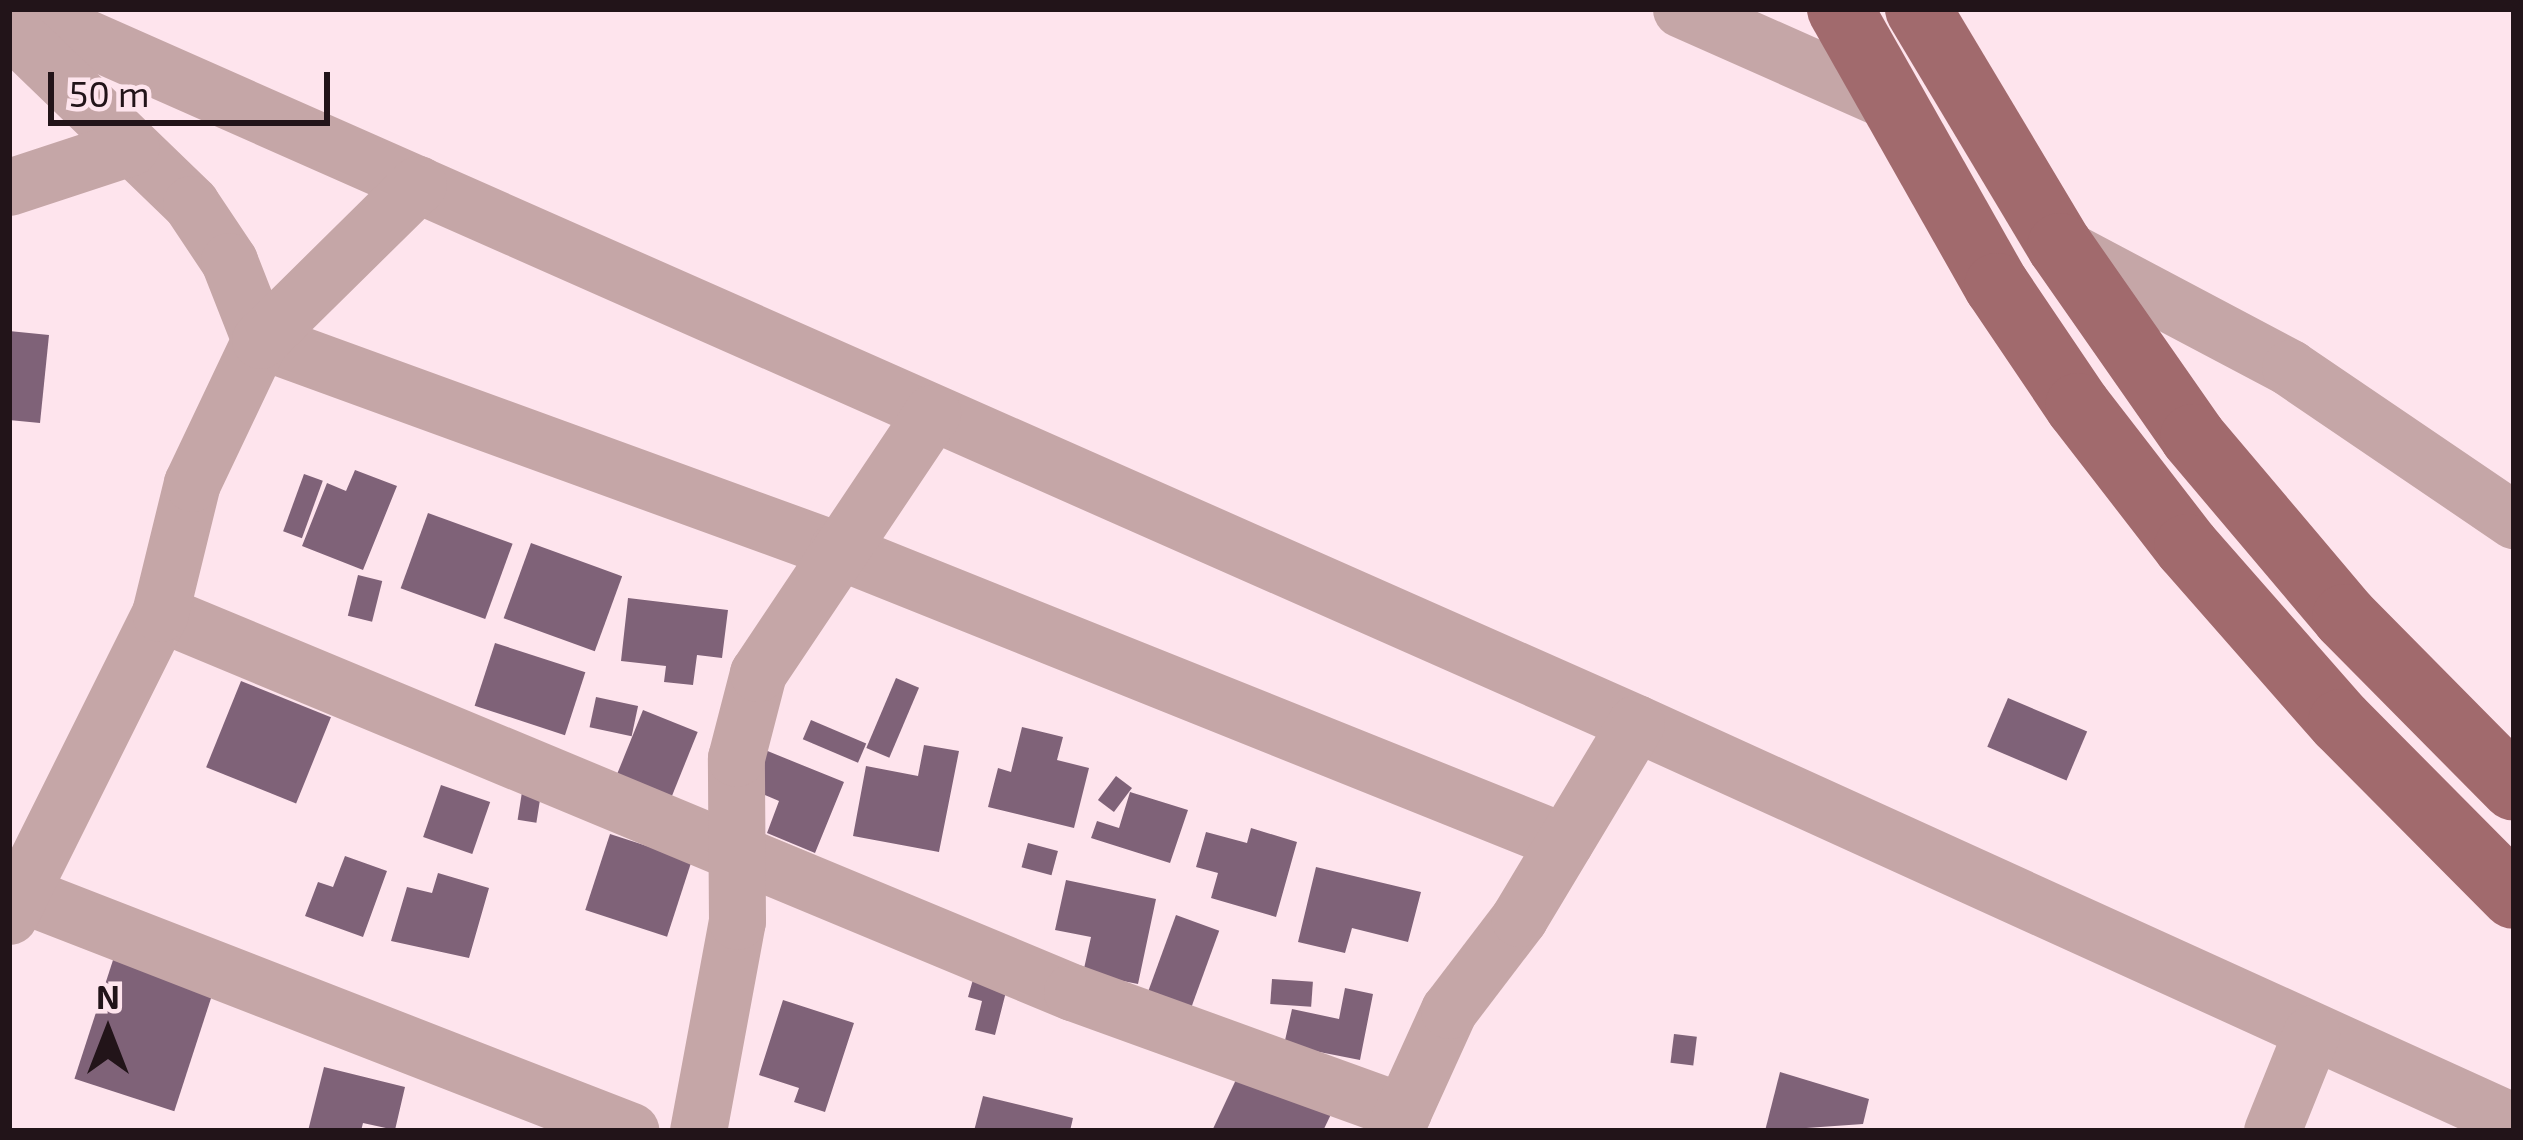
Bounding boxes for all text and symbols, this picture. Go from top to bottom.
scale bar [54,48,336,122]
text: 50 m [69,71,150,114]
north arrow [48,972,168,1092]
text: N [96,976,120,1016]

